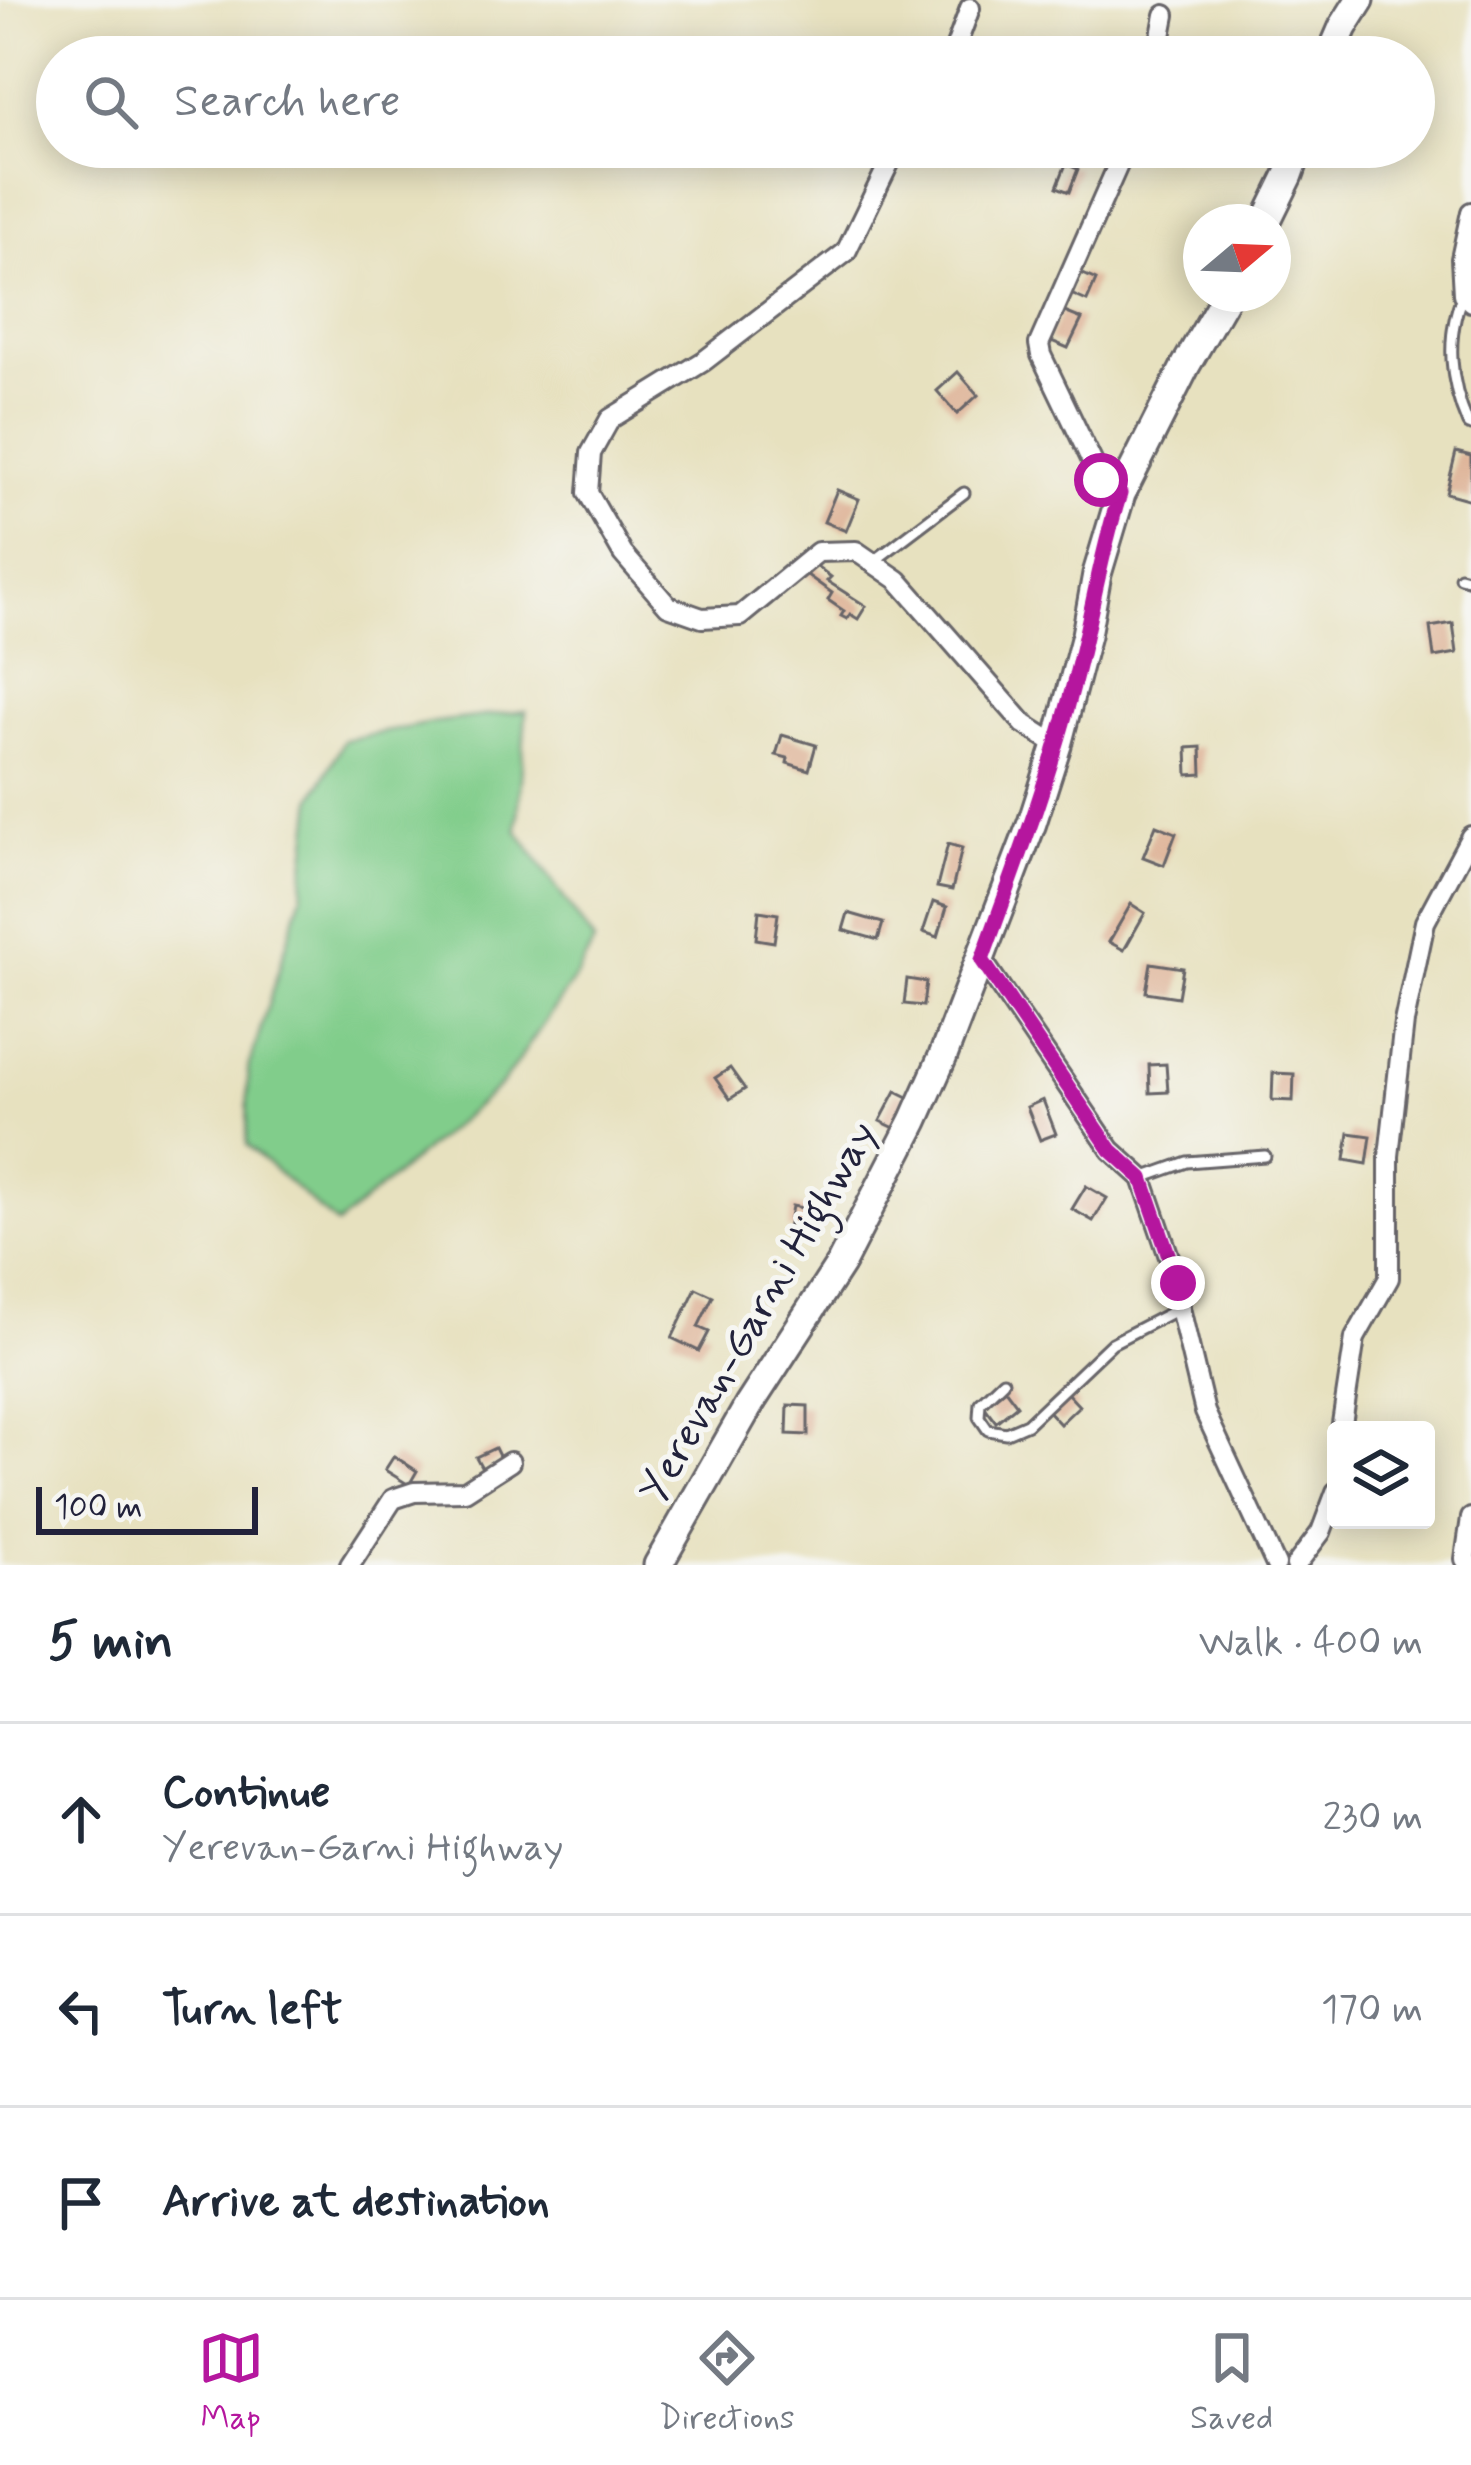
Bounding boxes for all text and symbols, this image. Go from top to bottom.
search box [36,36,1435,168]
icon: search [78,69,144,135]
text: Search here [174,73,401,132]
north arrow [1183,204,1291,312]
route start [1074,453,1128,507]
street label: Yerevan-Garni Highway [627,1112,894,1516]
route end [1151,1256,1205,1310]
map controls [1327,1421,1435,1529]
button: layers [1327,1421,1435,1529]
scale bar [36,1481,258,1534]
text: 100 m [54,1486,143,1530]
text: 5 min [48,1610,173,1676]
text: Walk · 400 m [1199,1618,1423,1669]
text: Continue [162,1764,330,1823]
icon: ahead [48,1786,114,1852]
text: 230 m [1322,1793,1423,1844]
text: Yerevan-Garni Highway [162,1823,563,1874]
icon: left [48,1978,114,2044]
text: Turn left [162,1981,342,2040]
text: 170 m [1321,1985,1423,2036]
icon: arrive [48,2170,114,2236]
text: Arrive at destination [162,2173,550,2232]
tab: Map [198,2325,264,2441]
tab: Directions [659,2325,795,2441]
tab: Saved [1190,2325,1273,2441]

